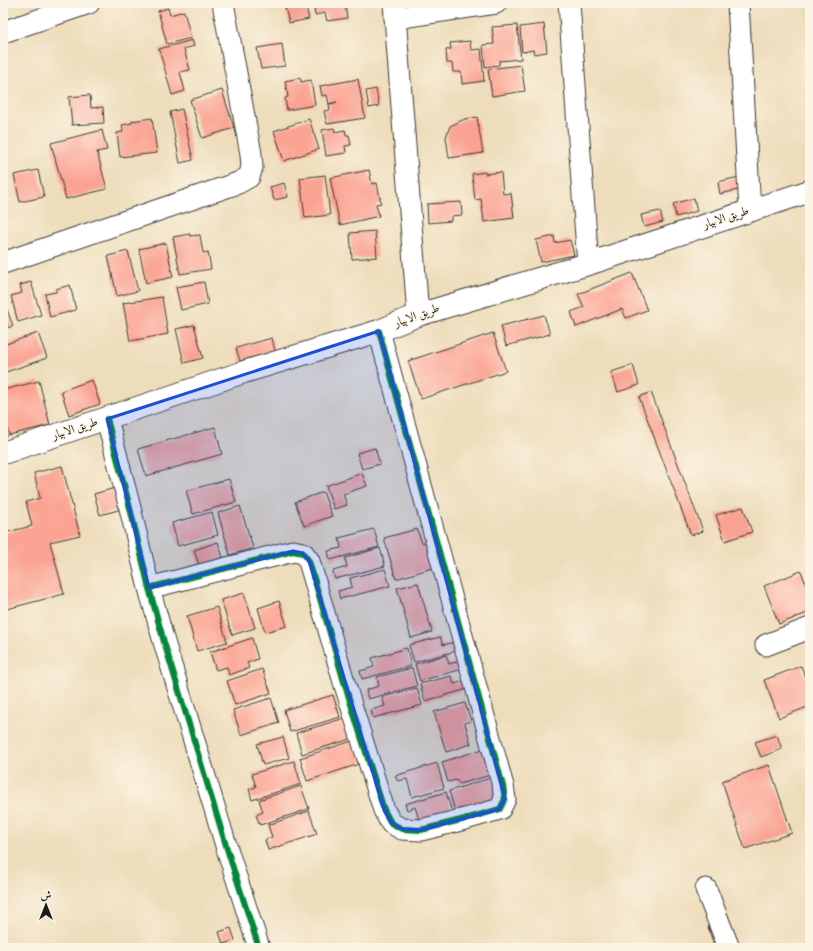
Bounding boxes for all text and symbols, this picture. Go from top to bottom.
street label: طريق الابيار [700,202,751,234]
street label: طريق الابيار [391,299,442,333]
street label: طريق الابيار [49,413,100,445]
north arrow [26,885,66,925]
text: ش [41,888,52,904]

